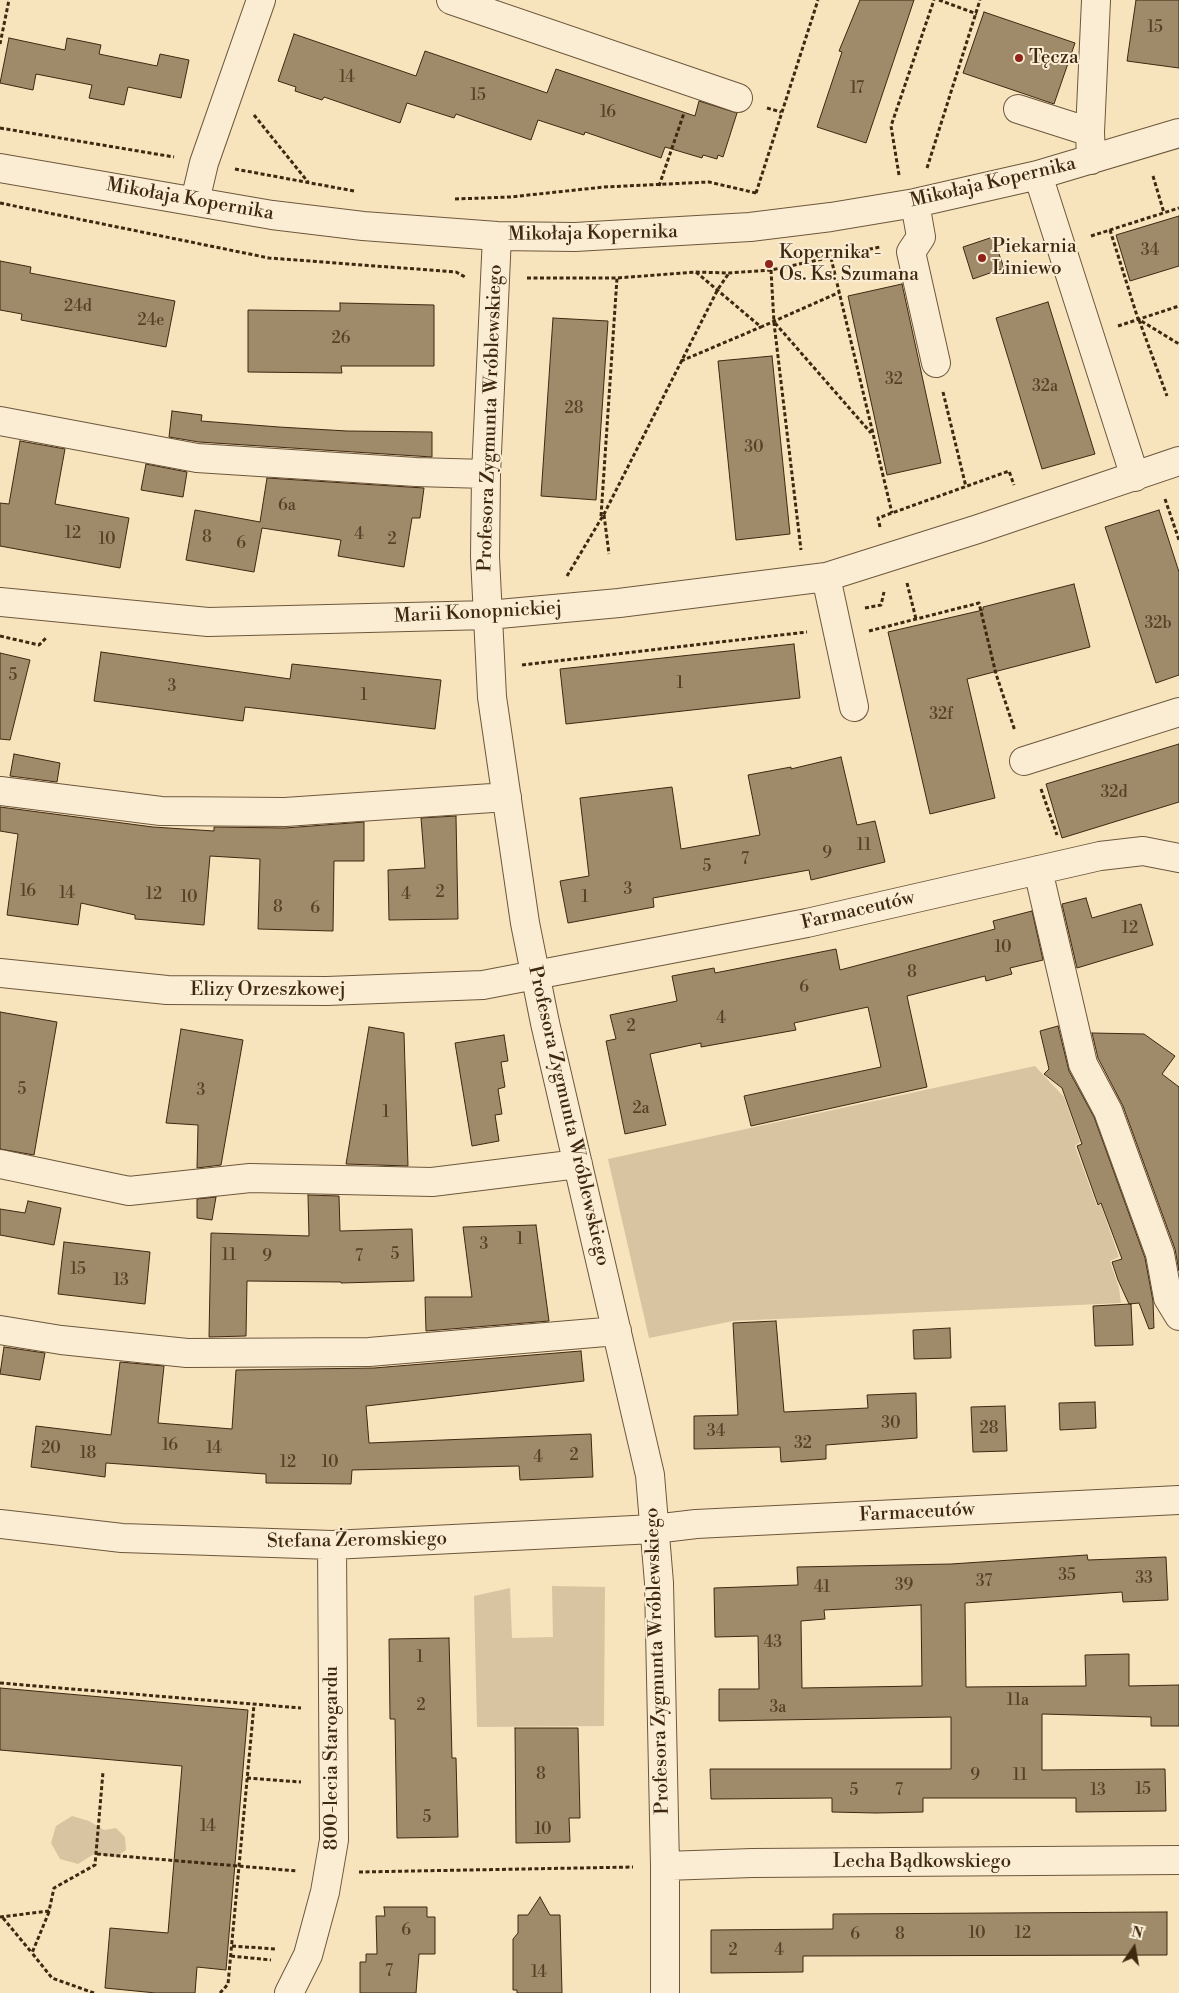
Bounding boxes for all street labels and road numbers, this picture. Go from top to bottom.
street label: Mikołaja Kopernika [908,153,1078,213]
street label: Mikołaja Kopernika [105,174,275,226]
street label: Mikołaja Kopernika [508,221,678,247]
street label: Profesora Zygmunta Wróblewskiego [474,264,508,572]
street label: Marii Konopnickiej [393,597,563,629]
street label: Farmaceutów [799,887,917,935]
street label: Profesora Zygmunta Wróblewskiego [522,964,614,1268]
street label: Elizy Orzeszkowej [190,979,346,1001]
street label: Farmaceutów [859,1499,975,1527]
street label: Profesora Zygmunta Wróblewskiego [641,1507,675,1815]
street label: Stefana Żeromskiego [267,1528,447,1554]
street label: 800-lecia Starogardu [321,1666,343,1850]
street label: Lecha Bądkowskiego [833,1851,1011,1873]

